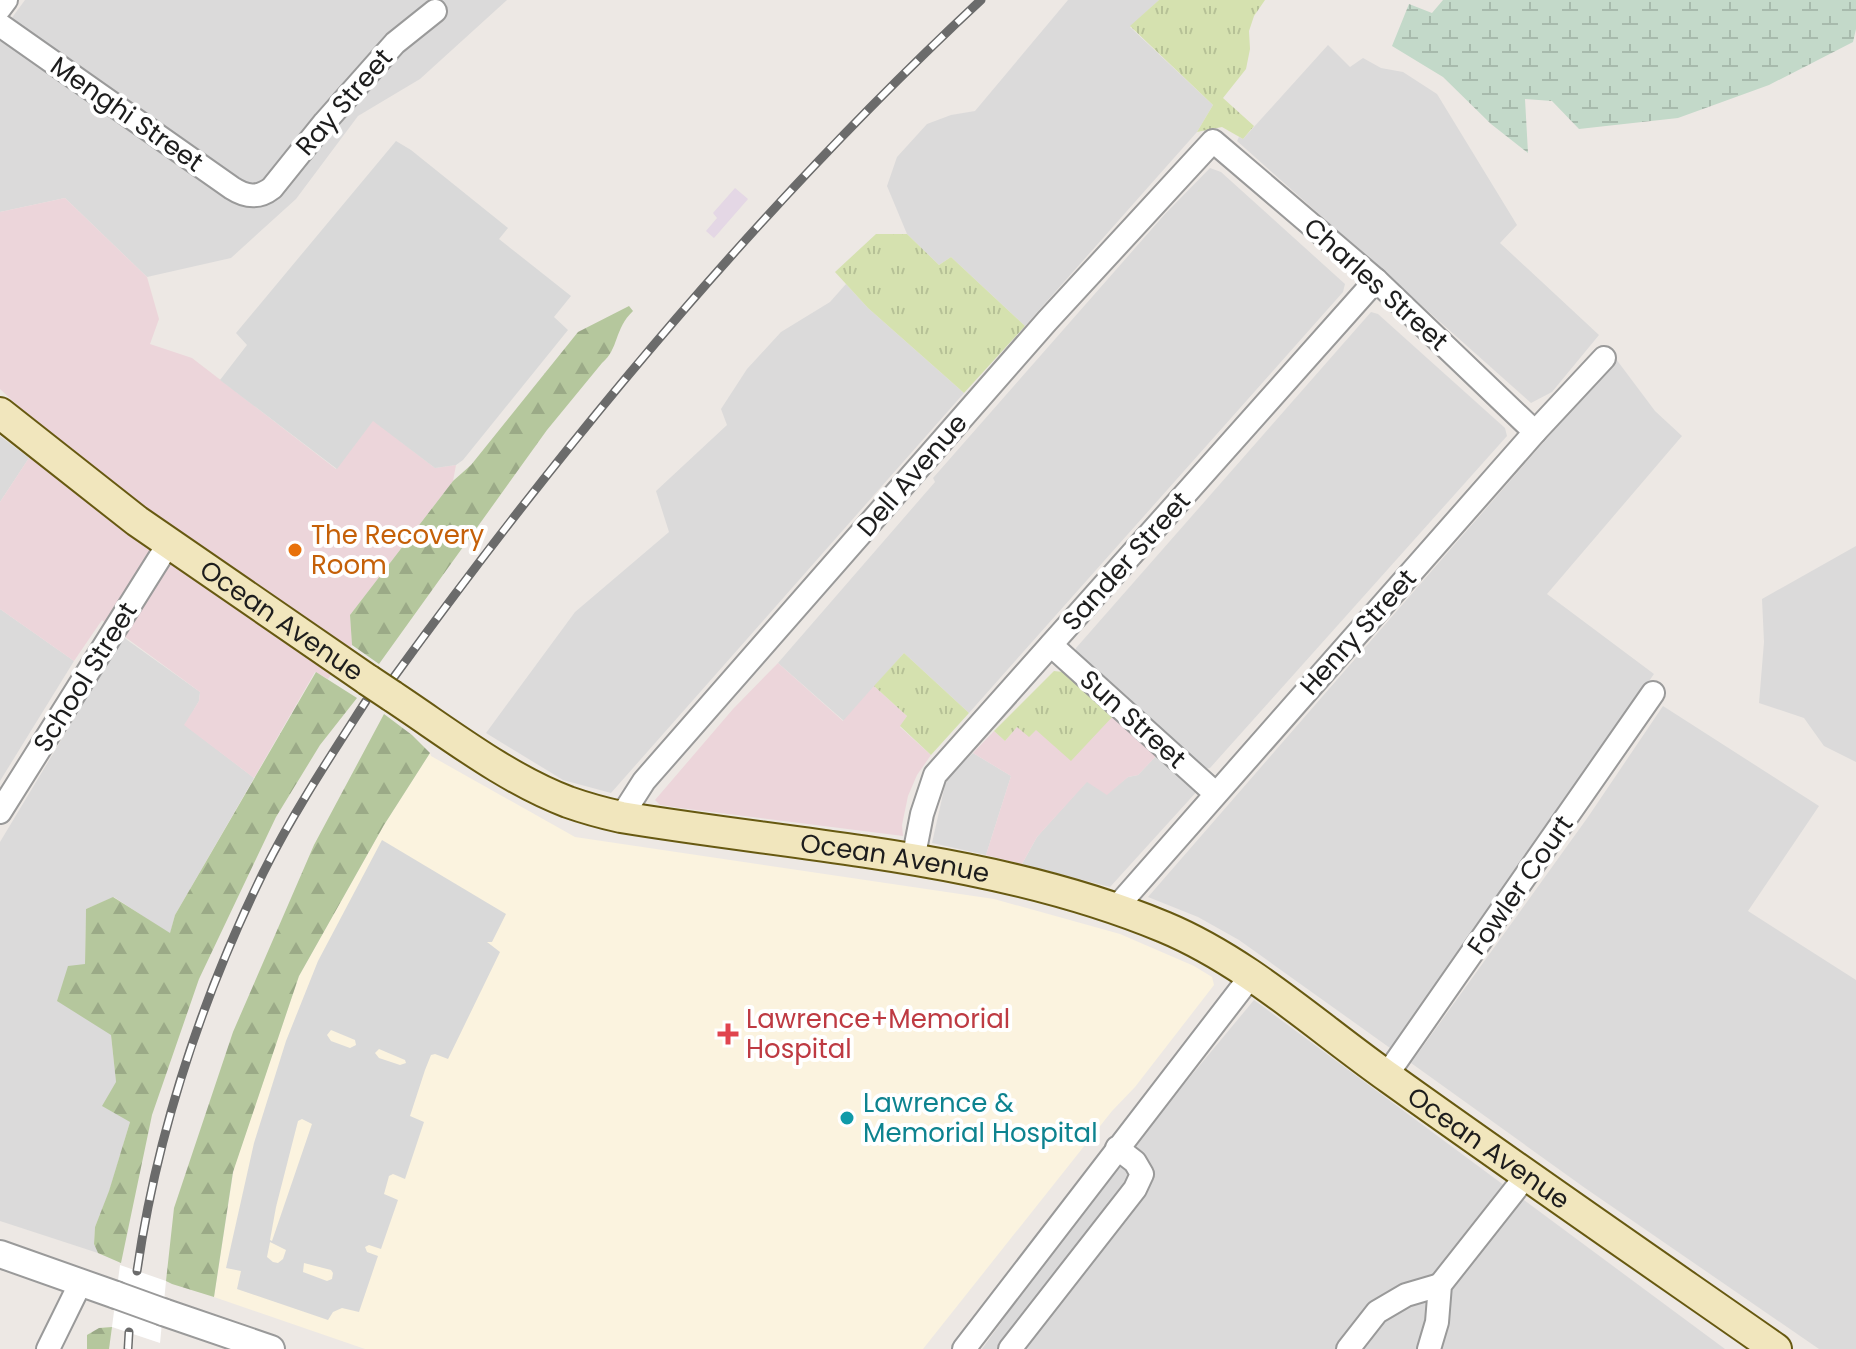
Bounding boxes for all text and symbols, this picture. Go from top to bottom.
street label: Ray Street [287,41,401,163]
street label: Menghi Street [43,48,211,180]
street label: Charles Street [1296,209,1456,359]
street label: Dell Avenue [849,406,975,544]
street label: Sander Street [1054,484,1198,638]
place label: The Recovery Room [311,517,485,583]
marker: The Recovery Room [286,541,304,559]
street label: Ocean Avenue [193,552,371,690]
street label: Henry Street [1292,561,1424,703]
street label: School Street [25,595,145,759]
street label: Sun Street [1072,662,1194,776]
street label: Fowler Court [1459,808,1581,962]
street label: Ocean Avenue [798,825,993,892]
place label: Lawrence+Memorial Hospital [746,1001,1010,1067]
marker: Lawrence+Memorial Hospital [717,1023,739,1045]
street label: Ocean Avenue [1400,1078,1577,1218]
place label: Lawrence & Memorial Hospital [863,1085,1098,1151]
marker: Lawrence & Memorial Hospital [838,1109,856,1127]

